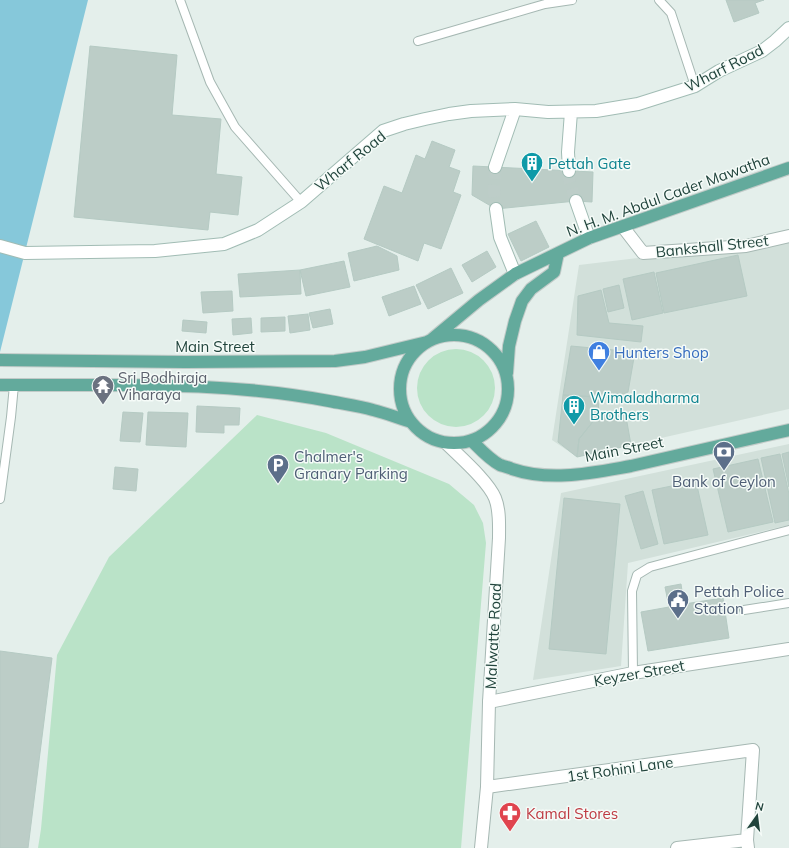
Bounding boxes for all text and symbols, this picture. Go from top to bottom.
street label: Wharf Road [681,40,767,96]
street label: Wharf Road [311,127,389,195]
street label: N. H. M. Abdul Cader Mawatha [564,149,772,241]
building icon: Pettah Gate [519,150,545,183]
place label: Pettah Gate [548,154,631,173]
street label: Bankshall Street [655,231,769,261]
street label: Main Street [175,337,255,356]
shop icon: Hunters Shop [586,339,612,372]
place label: Hunters Shop [614,343,709,362]
place label: Sri Bodhiraja Viharaya [118,368,207,404]
temple icon: Sri Bodhiraja Viharaya [90,373,116,406]
place label: Wimaladharma Brothers [590,388,699,424]
building icon: Wimaladharma Brothers [561,393,587,426]
street label: Main Street [583,432,665,466]
bank icon: Bank of Ceylon [711,439,737,472]
place label: Chalmer's Granary Parking [294,447,408,483]
parking icon: Chalmer's Granary Parking [265,452,291,485]
place label: Bank of Ceylon [672,472,776,491]
street label: Malwatte Road [481,582,505,690]
place label: Pettah Police Station [694,582,784,618]
public building icon: Pettah Police Station [665,587,691,620]
street label: Keyzer Street [592,656,686,690]
street label: 1st Rohini Lane [566,752,674,786]
north arrow [737,796,777,836]
text: N [754,798,765,814]
pharmacy icon: Kamal Stores [497,800,523,833]
place label: Kamal Stores [526,804,618,823]

